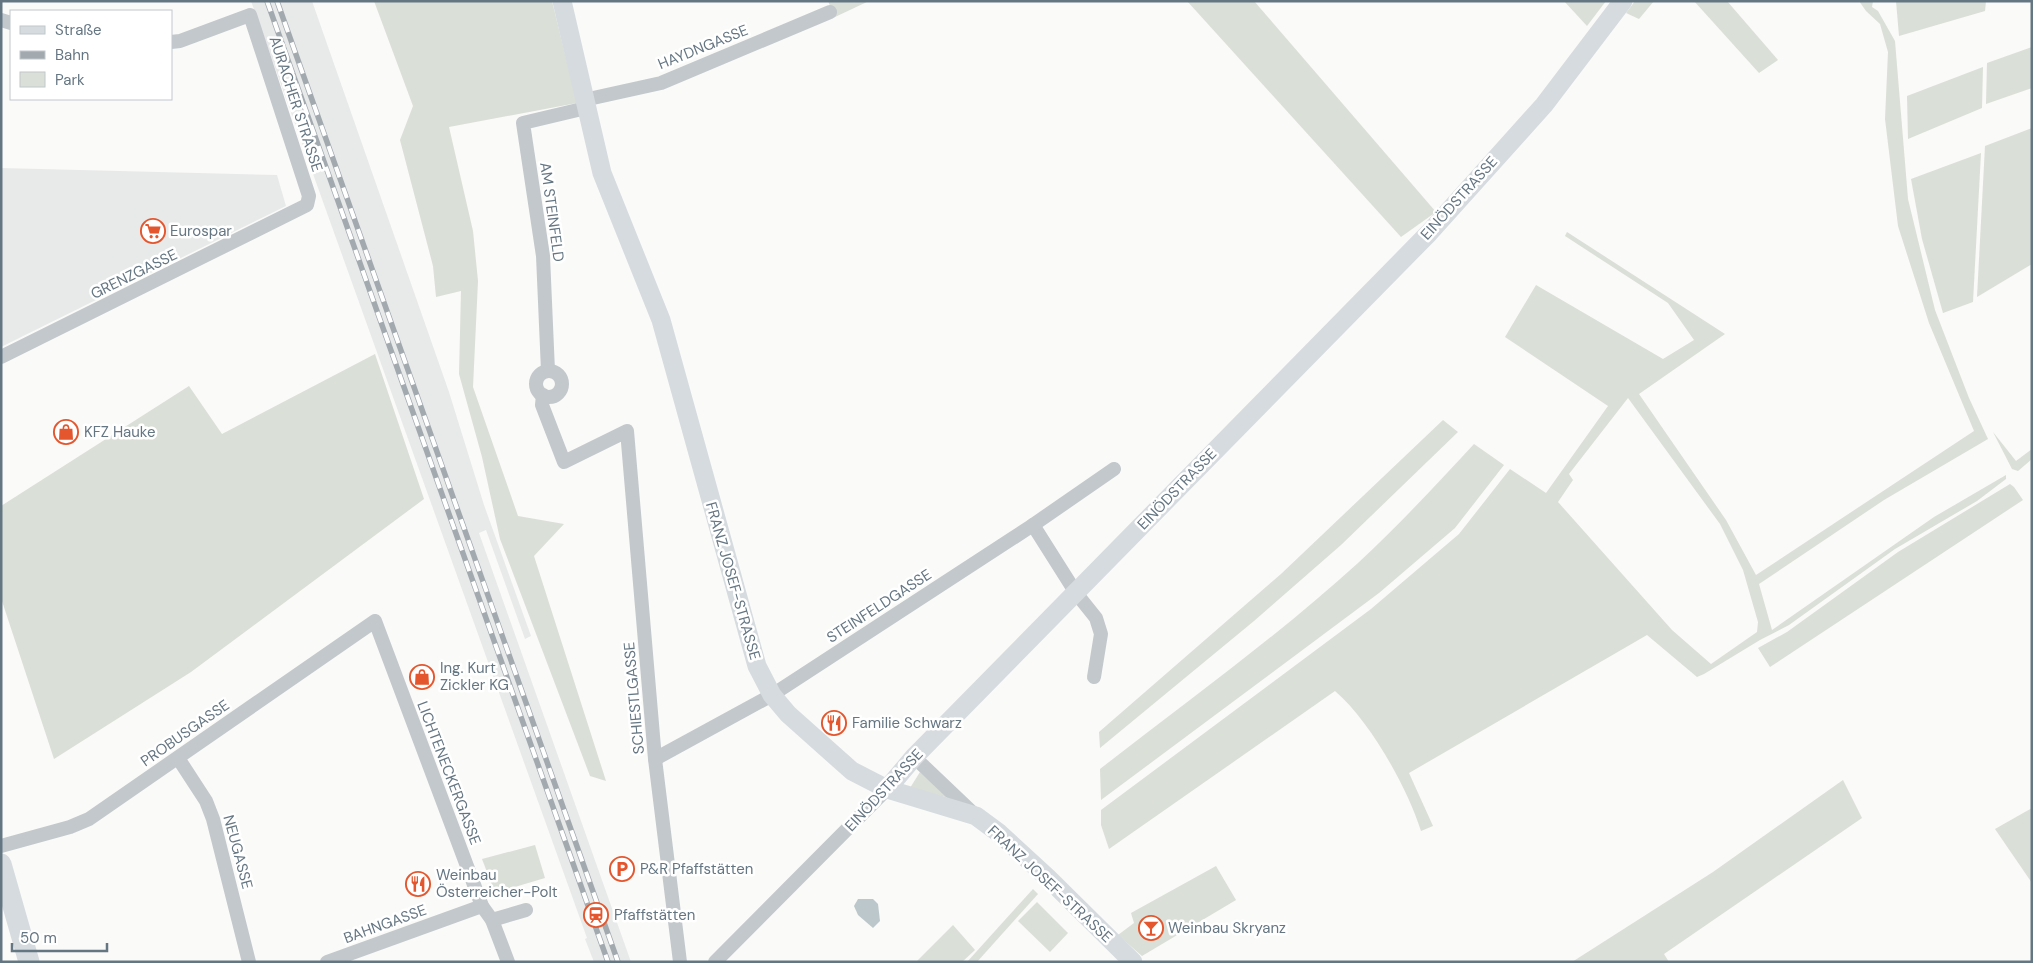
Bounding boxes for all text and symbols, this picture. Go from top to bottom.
legend [10,10,172,100]
text: Straße [55,20,102,40]
street label: HAYDNGASSE [655,20,751,74]
street label: AURACHER STRASSE [265,34,327,174]
text: Bahn [55,45,89,65]
text: Park [55,70,85,90]
street label: EINÖDSTRASSE [1416,152,1502,244]
street label: AM STEINFELD [535,161,569,263]
supermarket icon: Eurospar [140,218,166,244]
place label: Eurospar [170,221,232,241]
street label: GRENZGASSE [87,244,181,304]
shop icon: KFZ Hauke [53,419,79,445]
place label: KFZ Hauke [84,422,155,442]
street label: EINÖDSTRASSE [1133,444,1221,534]
street label: FRANZ JOSEF-STRASSE [701,500,765,662]
street label: STEINFELDGASSE [823,565,935,647]
street label: SCHIESTLGASSE [619,641,649,755]
place label: Ing. Kurt Zickler KG [440,658,509,695]
shop icon: Ing. Kurt Zickler KG [409,664,435,690]
street label: PROBUSGASSE [137,695,233,771]
street label: LICHTENECKERGASSE [412,698,486,848]
restaurant icon: Familie Schwarz [821,710,847,736]
place label: Familie Schwarz [852,713,962,733]
street label: EINÖDSTRASSE [841,744,927,836]
street label: NEUGASSE [219,813,257,891]
street label: FRANZ JOSEF-STRASSE [983,821,1117,947]
parking icon: P&R Pfaffstätten [609,856,635,882]
place label: P&R Pfaffstätten [640,859,753,879]
place label: Weinbau Österreicher-Polt [436,865,558,902]
restaurant icon: Weinbau Österreicher-Polt [405,871,431,897]
street label: BAHNGASSE [341,900,429,948]
station icon: Pfaffstätten [583,902,609,928]
place label: Pfaffstätten [614,905,695,925]
bar icon: Weinbau Skryanz [1138,915,1164,941]
place label: Weinbau Skryanz [1168,918,1286,938]
scale bar [12,920,108,952]
text: 50 m [20,928,57,948]

